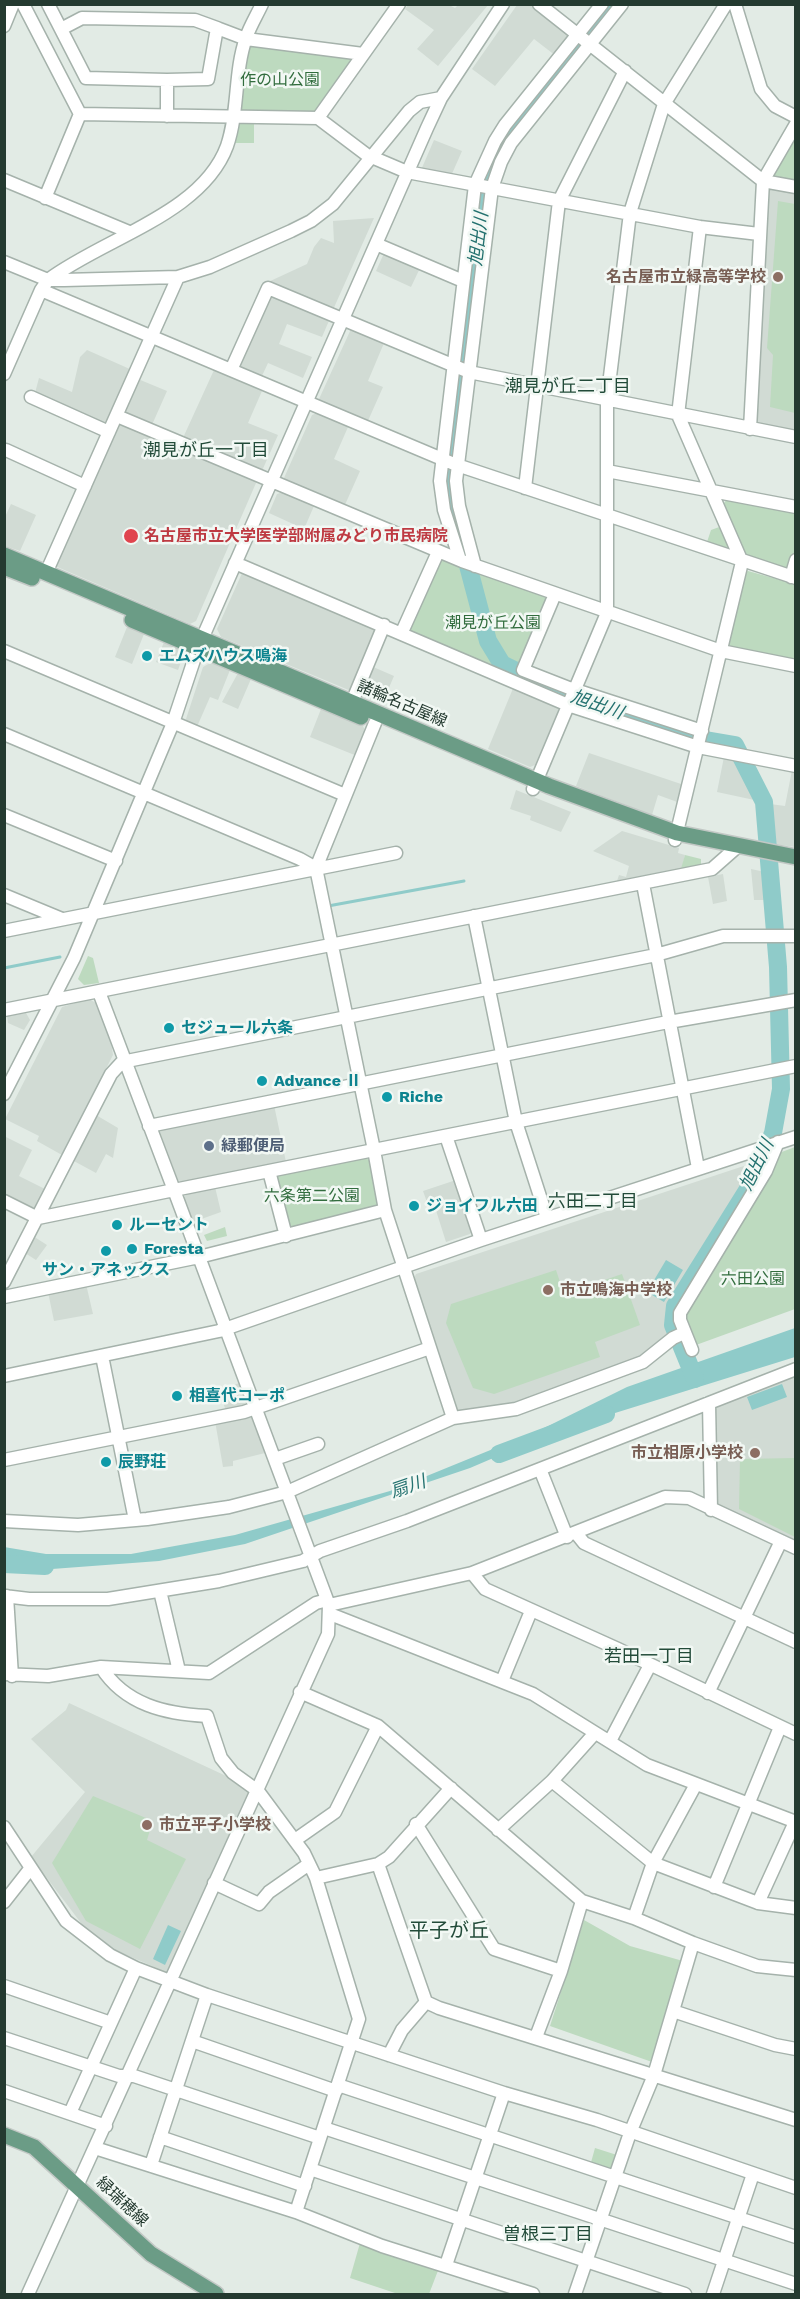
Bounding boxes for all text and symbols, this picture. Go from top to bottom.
park label: 作の山公園 [240,70,320,90]
water label: 旭出川 [465,211,493,267]
place label: 名古屋市立緑高等学校 [606,267,766,287]
marker: 名古屋市立緑高等学校 [771,270,785,284]
district label: 潮見が丘二丁目 [505,376,631,398]
district label: 潮見が丘一丁目 [143,440,269,462]
place label: 名古屋市立大学医学部附属みどり市民病院 [144,526,448,546]
marker: 名古屋市立大学医学部附属みどり市民病院 [122,527,140,545]
park label: 潮見が丘公園 [445,613,541,633]
place label: エムズハウス鳴海 [159,646,287,666]
marker: エムズハウス鳴海 [140,649,154,663]
street label: 諸輪名古屋線 [354,676,450,732]
water label: 旭出川 [568,686,626,724]
place label: セジュール六条 [181,1018,293,1038]
marker: セジュール六条 [162,1021,176,1035]
place label: Advance Ⅱ [274,1071,362,1091]
marker: Advance Ⅱ [255,1074,269,1088]
place label: Riche [399,1087,443,1107]
marker: Riche [380,1090,394,1104]
place label: 緑郵便局 [221,1136,285,1156]
water label: 旭出川 [735,1136,779,1194]
marker: 緑郵便局 [202,1139,216,1153]
park label: 六条第二公園 [264,1186,360,1206]
district label: 六田二丁目 [548,1191,638,1213]
place label: ジョイフル六田 [426,1196,538,1216]
marker: ジョイフル六田 [407,1199,421,1213]
place label: ルーセント [129,1215,209,1235]
marker: ルーセント [110,1218,124,1232]
place label: Foresta [144,1239,204,1259]
marker: Foresta [125,1242,139,1256]
marker: サン・アネックス [99,1244,113,1258]
place label: サン・アネックス [42,1260,170,1280]
park label: 六田公園 [721,1269,785,1289]
place label: 市立鳴海中学校 [560,1280,672,1300]
marker: 市立鳴海中学校 [541,1283,555,1297]
place label: 相喜代コーポ [189,1386,285,1406]
marker: 相喜代コーポ [170,1389,184,1403]
place label: 市立相原小学校 [631,1443,743,1463]
marker: 市立相原小学校 [748,1446,762,1460]
place label: 辰野荘 [118,1452,166,1472]
marker: 辰野荘 [99,1455,113,1469]
water label: 扇川 [387,1471,429,1503]
district label: 若田一丁目 [604,1646,694,1668]
place label: 市立平子小学校 [159,1815,271,1835]
marker: 市立平子小学校 [140,1818,154,1832]
district label: 平子が丘 [409,1919,489,1943]
street label: 緑瑞穂線 [92,2173,152,2231]
district label: 曽根三丁目 [503,2224,593,2246]

